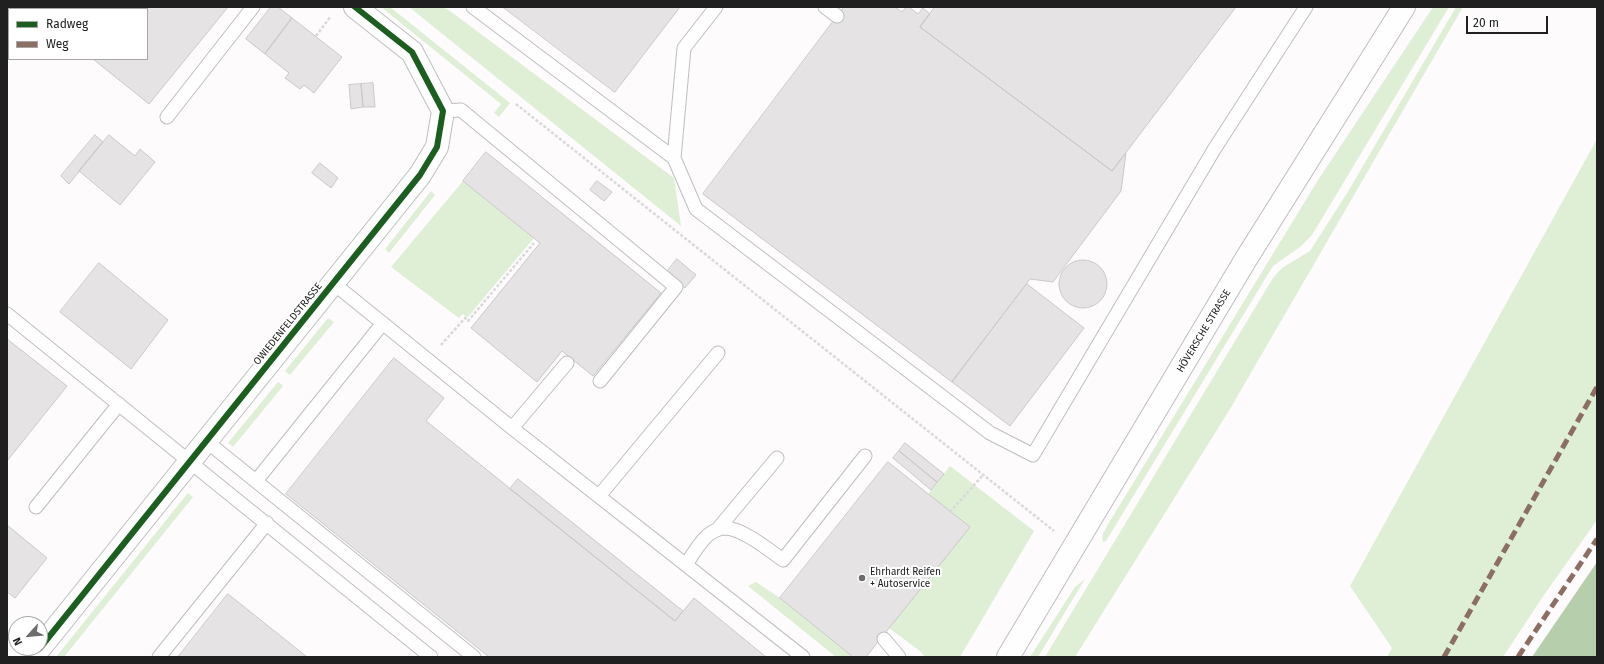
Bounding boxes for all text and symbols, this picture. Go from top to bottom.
legend [8,8,148,60]
scale bar [1468,8,1550,34]
text: 20 m [1473,16,1499,30]
text: Radweg [46,17,88,31]
text: Weg [46,37,69,51]
street label: OWIEDENFELDSTRASSE [251,281,325,367]
street label: HÖVERSCHE STRASSE [1174,287,1234,375]
place label: Ehrhardt Reifen + Autoservice [870,566,941,590]
marker: Ehrhardt Reifen + Autoservice [857,573,867,583]
north arrow [8,616,48,656]
text: N [10,635,25,647]

